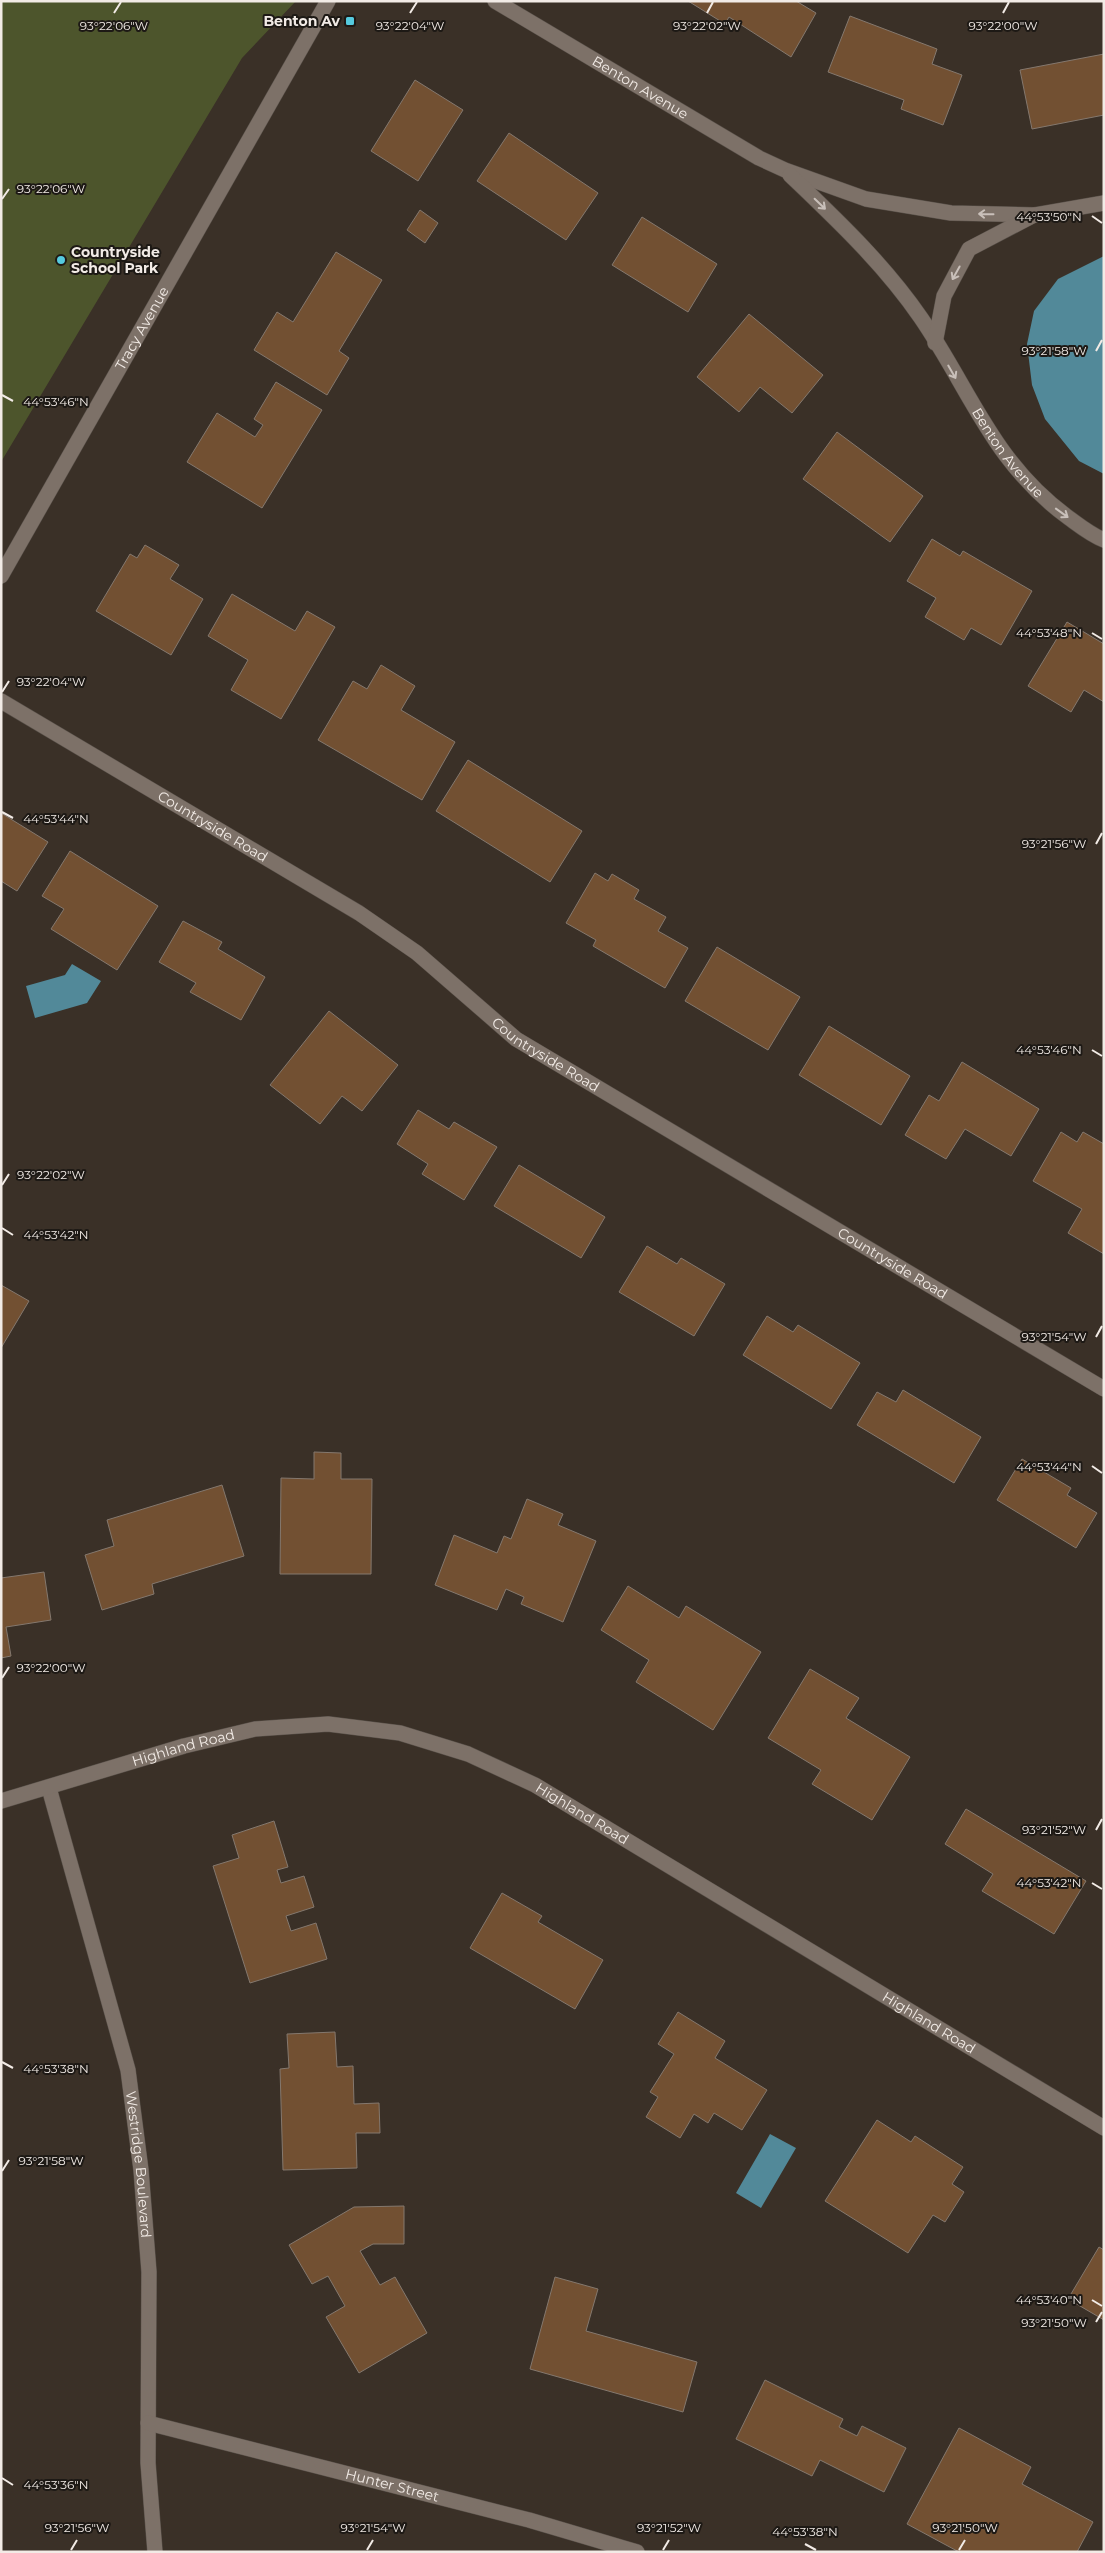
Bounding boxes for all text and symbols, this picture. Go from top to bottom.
place label: Benton Av [263,12,341,30]
marker: Benton Av [344,15,356,27]
text: 93°22'06"W [80,18,148,33]
text: 93°22'04"W [376,18,444,33]
text: 93°22'02"W [673,18,741,33]
text: 93°22'00"W [968,18,1038,33]
street label: Benton Avenue [589,52,692,123]
text: 93°22'06"W [17,181,85,196]
one-way arrow [814,198,827,210]
one-way arrow [978,209,994,218]
text: 44°53'50"N [1016,209,1082,224]
place label: Countryside School Park [71,243,160,277]
marker: Countryside School Park [55,254,67,266]
one-way arrow [951,265,961,279]
street label: Tracy Avenue [111,283,173,373]
text: 93°21'58"W [1021,343,1087,358]
one-way arrow [948,365,958,379]
text: 44°53'46"N [23,394,89,409]
street label: Benton Avenue [968,405,1048,502]
one-way arrow [1055,508,1069,518]
text: 44°53'48"N [1016,625,1082,640]
text: 93°22'04"W [17,674,85,689]
street label: Countryside Road [154,787,271,866]
text: 44°53'44"N [23,811,89,826]
text: 93°21'56"W [1022,836,1086,851]
street label: Countryside Road [488,1013,603,1096]
text: 44°53'46"N [1016,1042,1082,1057]
text: 93°22'02"W [17,1167,85,1182]
street label: Countryside Road [834,1224,951,1303]
text: 44°53'42"N [24,1227,88,1242]
text: 93°21'54"W [1021,1329,1087,1344]
text: 44°53'44"N [1016,1459,1082,1474]
text: 93°22'00"W [16,1660,86,1675]
street label: Highland Road [130,1725,236,1770]
street label: Highland Road [532,1779,632,1848]
text: 93°21'52"W [1022,1822,1086,1837]
text: 44°53'42"N [1017,1875,1081,1890]
street label: Highland Road [879,1988,979,2058]
text: 44°53'38"N [23,2061,89,2076]
street label: Westridge Boulevard [122,2090,155,2239]
text: 93°21'58"W [18,2153,84,2168]
text: 44°53'40"N [1016,2292,1082,2307]
text: 93°21'50"W [1021,2315,1087,2330]
street label: Hunter Street [344,2465,441,2506]
text: 44°53'36"N [24,2477,88,2492]
text: 93°21'56"W [45,2520,109,2535]
text: 93°21'54"W [340,2520,406,2535]
text: 93°21'52"W [637,2520,701,2535]
text: 93°21'50"W [932,2520,998,2535]
text: 44°53'38"N [772,2524,838,2539]

